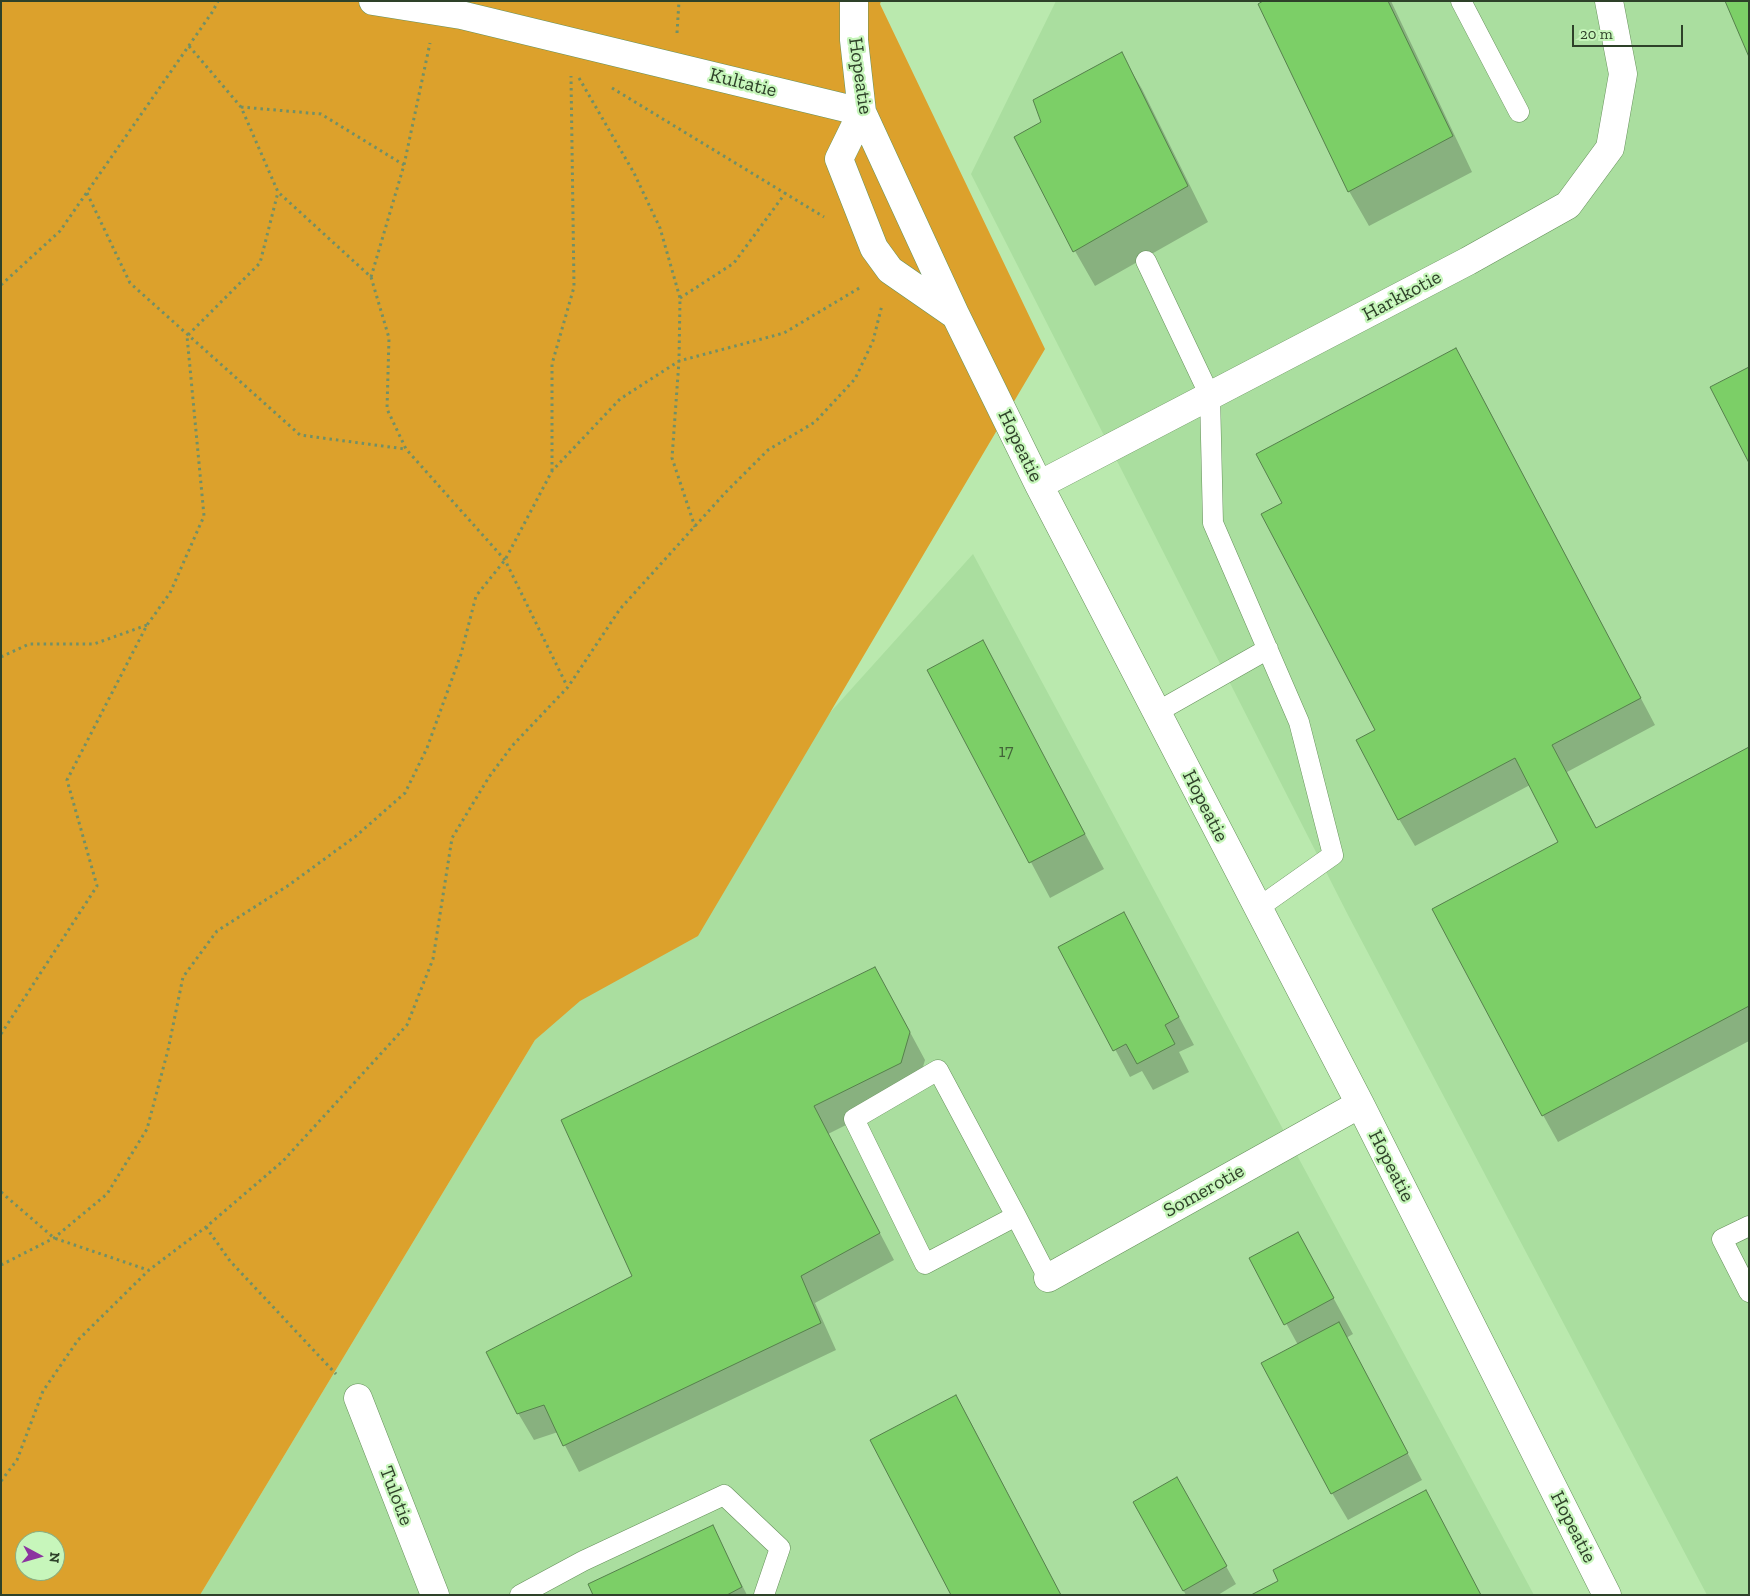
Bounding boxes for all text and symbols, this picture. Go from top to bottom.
scale bar [1575,15,1686,47]
text: 20 m [1580,25,1613,43]
street label: Hopeatie [843,36,877,116]
street label: Kultatie [707,63,779,103]
street label: Harkkotie [1358,265,1446,327]
street label: Hopeatie [992,406,1048,486]
house number: 17 [998,741,1014,763]
street label: Hopeatie [1177,766,1233,846]
street label: Hopeatie [1363,1126,1419,1206]
street label: Somerotie [1159,1159,1249,1223]
street label: Tulotie [374,1463,418,1529]
street label: Hopeatie [1545,1487,1601,1567]
north arrow [15,1531,65,1581]
text: N [45,1551,63,1564]

